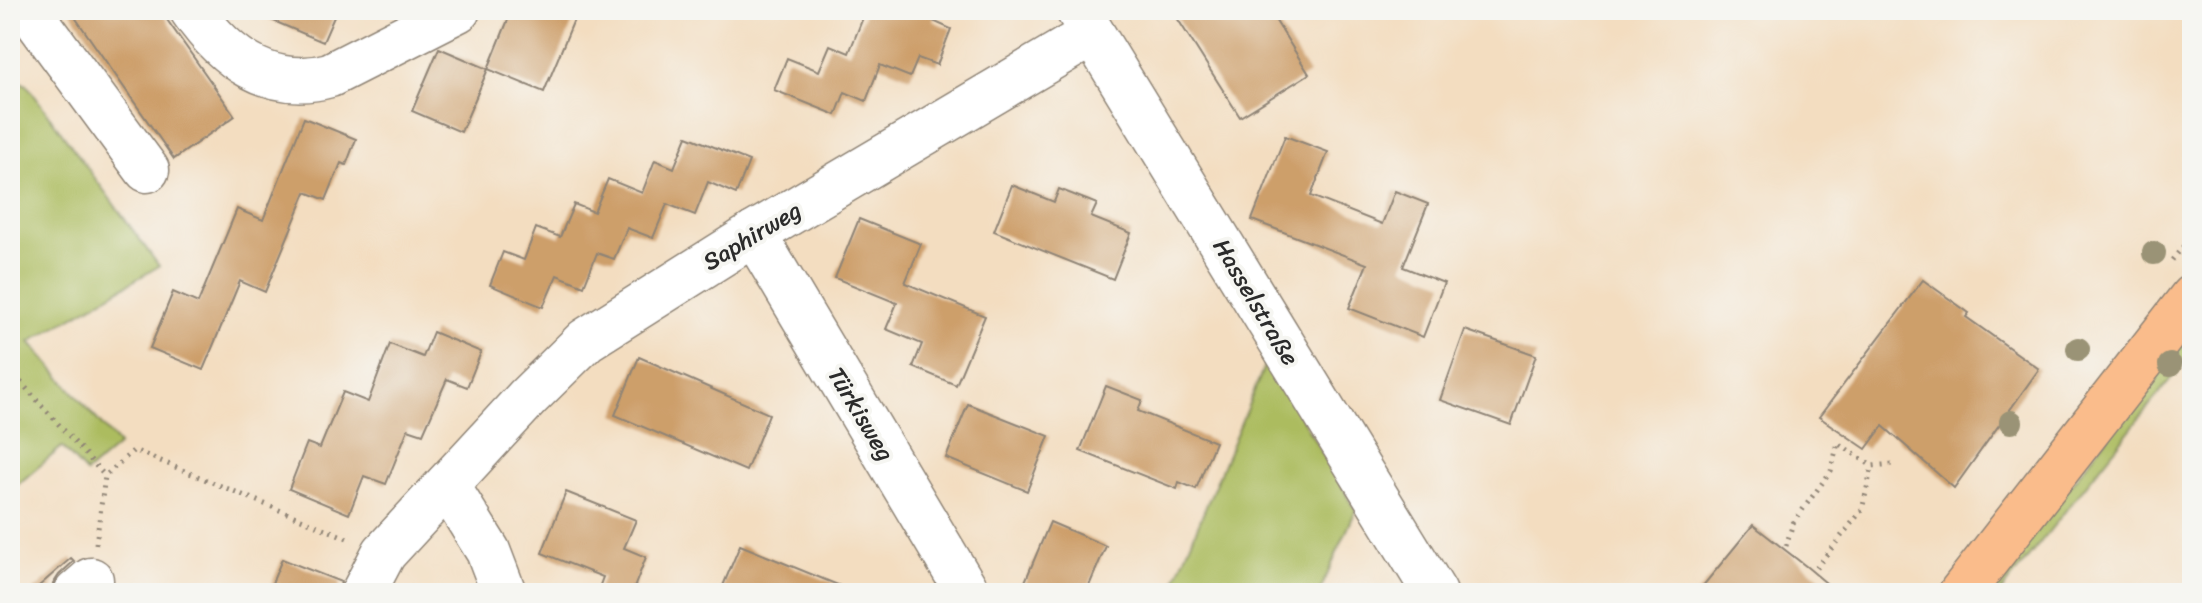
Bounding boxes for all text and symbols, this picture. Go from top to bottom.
street label: Saphirweg [694,190,810,282]
street label: Hasselstraße [1201,230,1311,374]
street label: Türkisweg [816,359,906,469]

